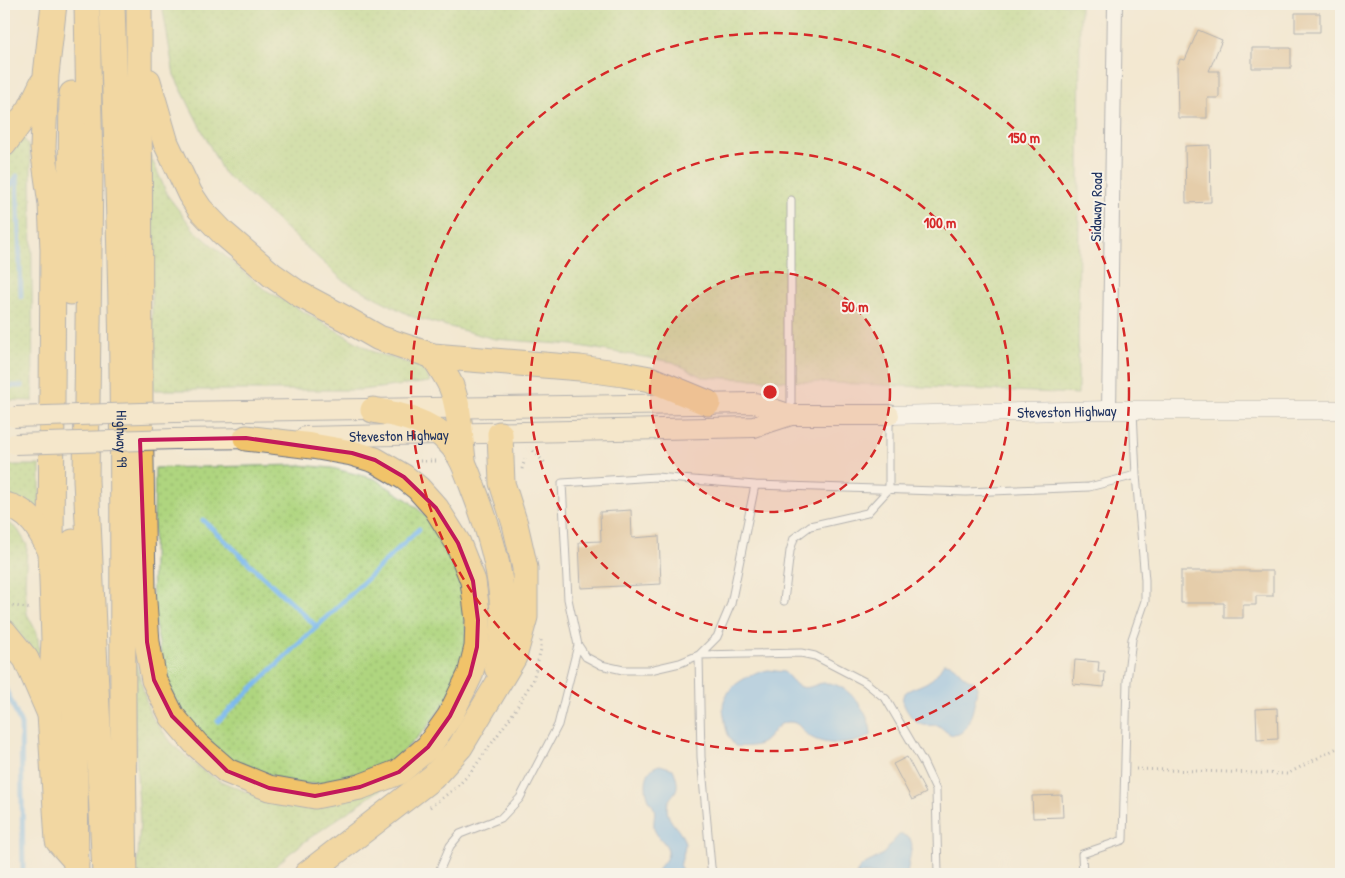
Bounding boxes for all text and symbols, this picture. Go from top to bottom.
text: 150 m [1008,127,1040,148]
street label: Sidaway Road [1085,172,1107,242]
text: 100 m [924,212,956,233]
text: 50 m [842,296,868,317]
centre of rings [761,383,779,401]
street label: Steveston Highway [1017,399,1117,423]
street label: Highway 99 [112,410,133,468]
street label: Steveston Highway [349,423,449,447]

